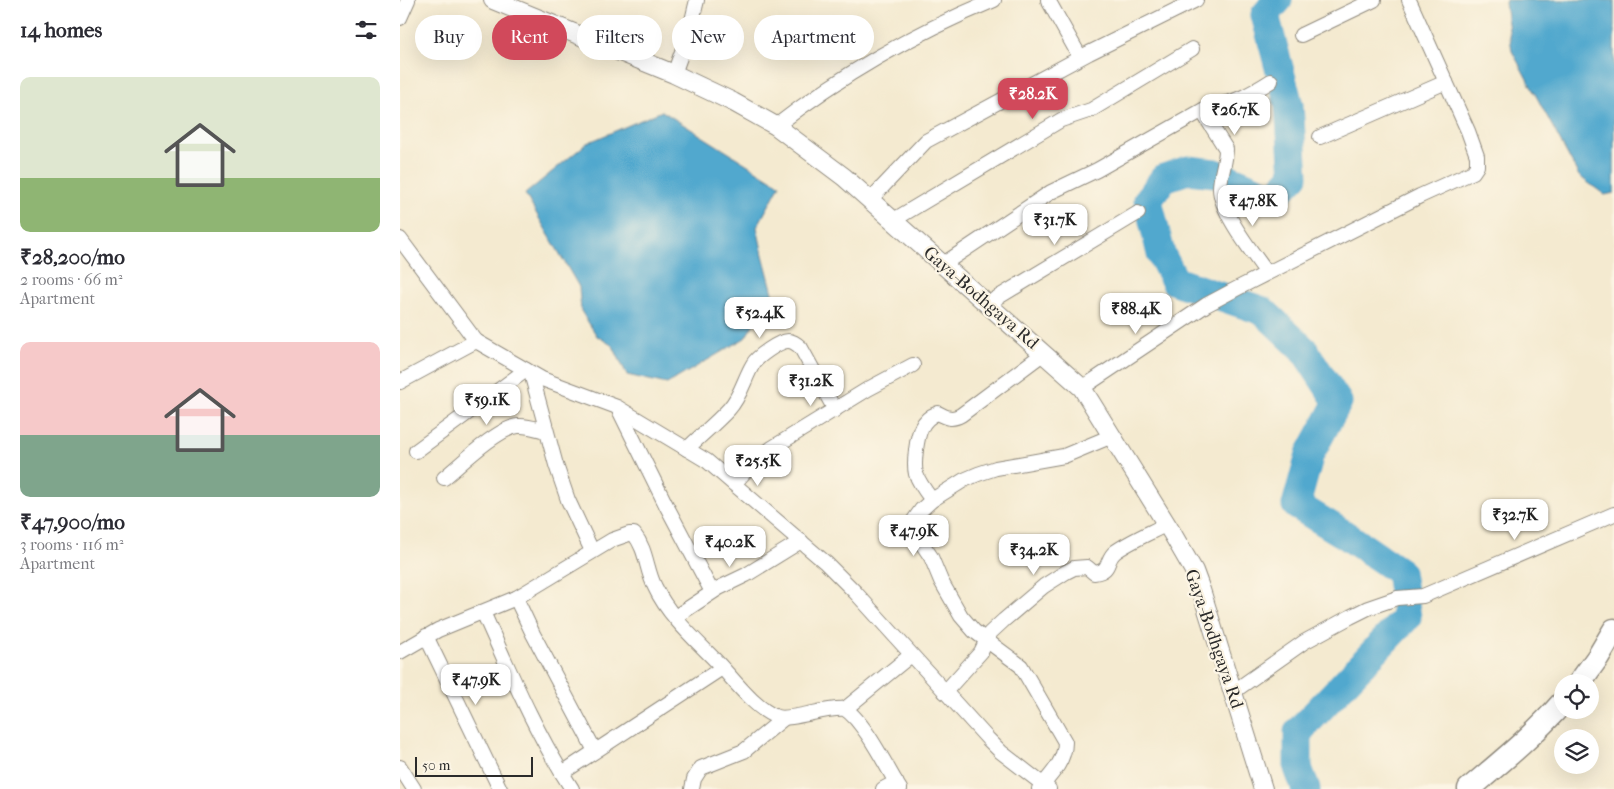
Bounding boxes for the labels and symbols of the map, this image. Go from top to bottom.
pin: ₹28.2K [992,78,1074,120]
pin: ₹26.7K [1194,94,1276,136]
pin: ₹47.8K [1212,184,1294,227]
pin: ₹31.7K [1014,204,1096,246]
street label: Gaya-Bodhgaya Rd [919,242,1043,354]
pin: ₹88.4K [1095,292,1177,335]
pin: ₹52.4K [719,296,801,339]
pin: ₹31.2K [770,364,852,407]
pin: ₹59.1K [446,384,528,426]
pin: ₹25.5K [717,444,799,487]
pin: ₹32.7K [1474,498,1556,541]
pin: ₹47.9K [873,514,955,557]
pin: ₹40.2K [689,526,771,568]
pin: ₹34.2K [993,534,1075,576]
street label: Gaya-Bodhgaya Rd [1180,567,1248,712]
pin: ₹47.9K [435,664,517,706]
scale bar [415,754,532,777]

